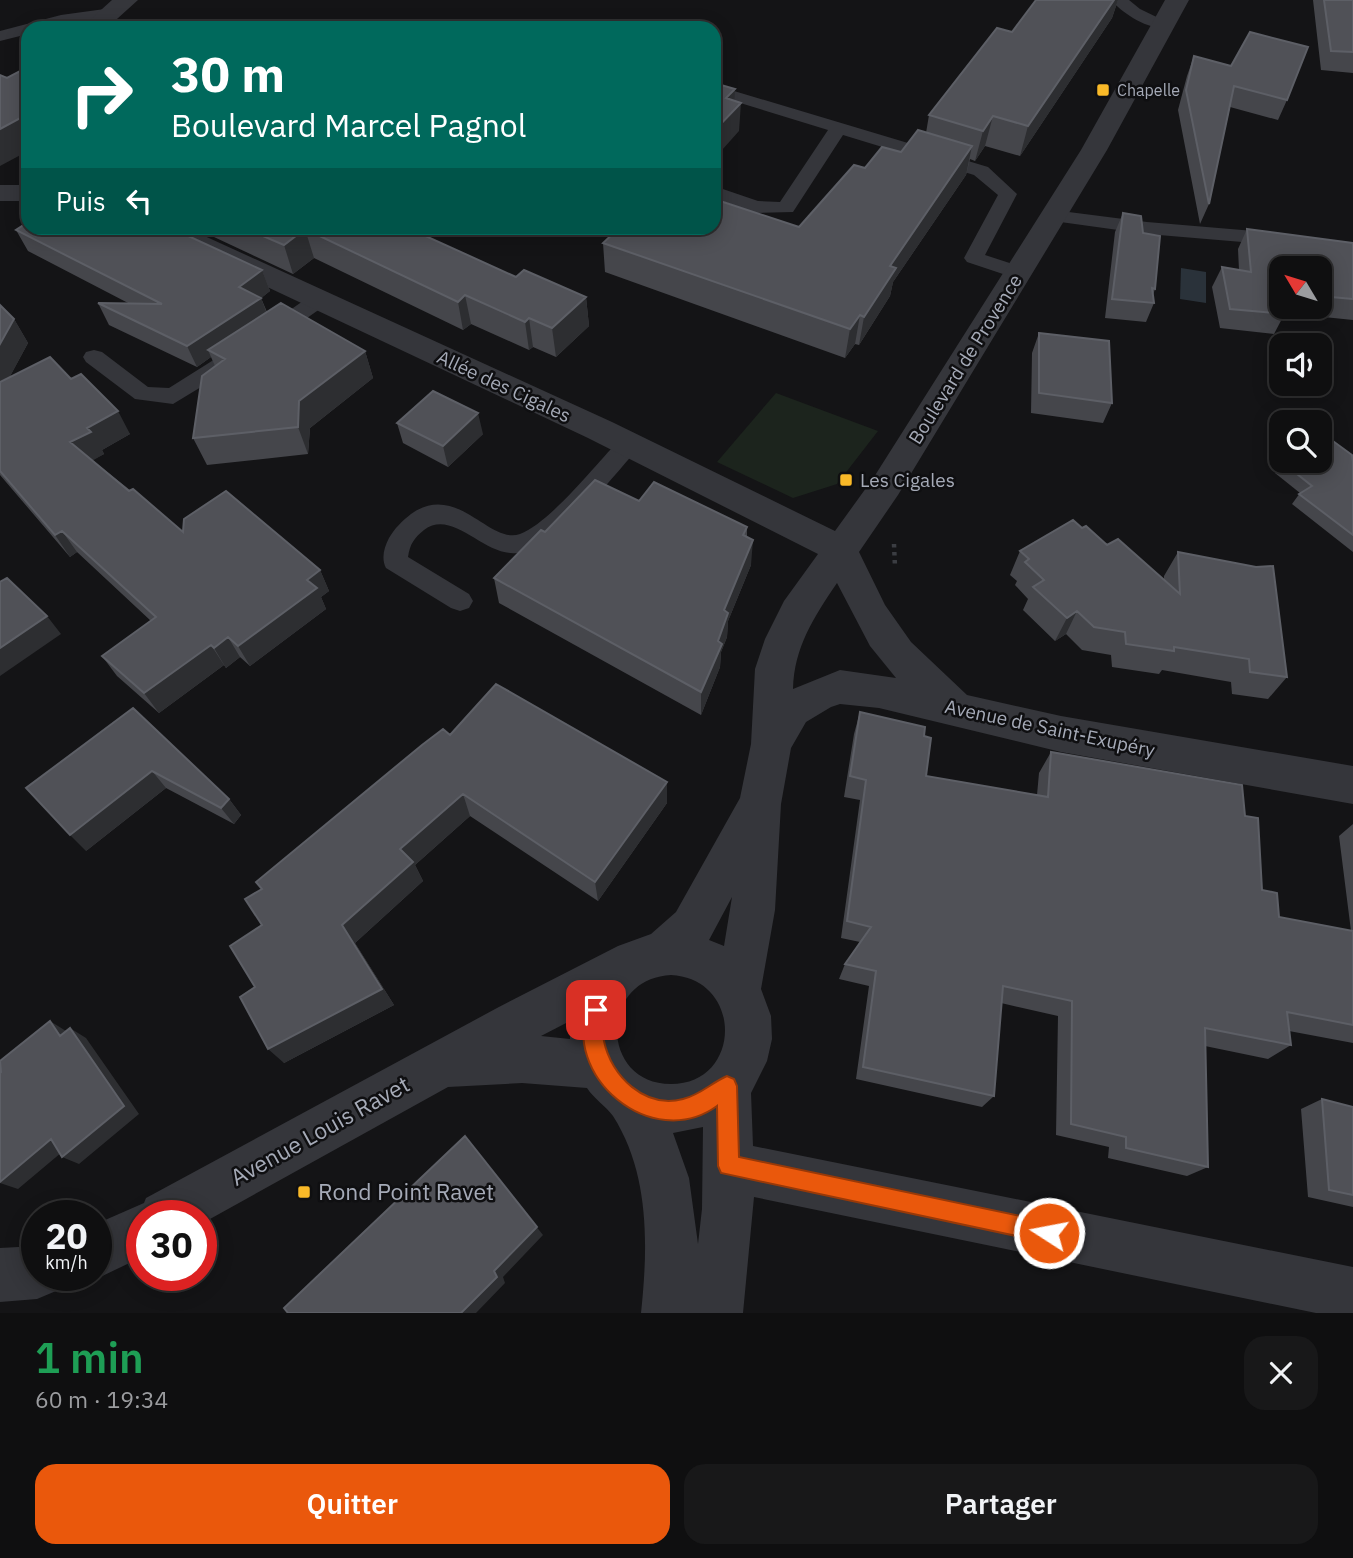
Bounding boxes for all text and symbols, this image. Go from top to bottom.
text: 30 m [171,42,285,105]
icon: right [56,49,147,140]
place label: Chapelle [1117,80,1180,100]
marker: Chapelle [1095,82,1111,98]
text: Boulevard Marcel Pagnol [171,104,526,146]
icon: left [120,182,158,220]
text: Puis [56,184,106,218]
north arrow [1269,256,1332,318]
map controls [1269,256,1332,473]
street label: Boulevard de Provence [903,270,1027,448]
button: sound [1269,333,1332,396]
street label: Allée des Cigales [433,345,575,427]
button: search [1269,410,1332,473]
place label: Les Cigales [860,468,955,492]
marker: Les Cigales [838,472,854,488]
street label: Avenue de Saint-Exupéry [943,694,1158,762]
pin [566,980,626,1040]
icon: arrive [577,991,615,1029]
street label: Avenue Louis Ravet [225,1068,414,1192]
place label: Rond Point Ravet [318,1176,494,1206]
marker: Rond Point Ravet [296,1184,312,1200]
position arrow [1012,1196,1086,1270]
speed limit sign: 30 [126,1200,217,1291]
text: 20 [45,1213,88,1259]
text: km/h [45,1251,88,1274]
text: 1 min [35,1330,144,1385]
button: close [1244,1336,1318,1410]
text: 60 m · 19:34 [35,1384,168,1414]
button: Quitter [35,1464,670,1544]
button: Partager [684,1464,1318,1544]

